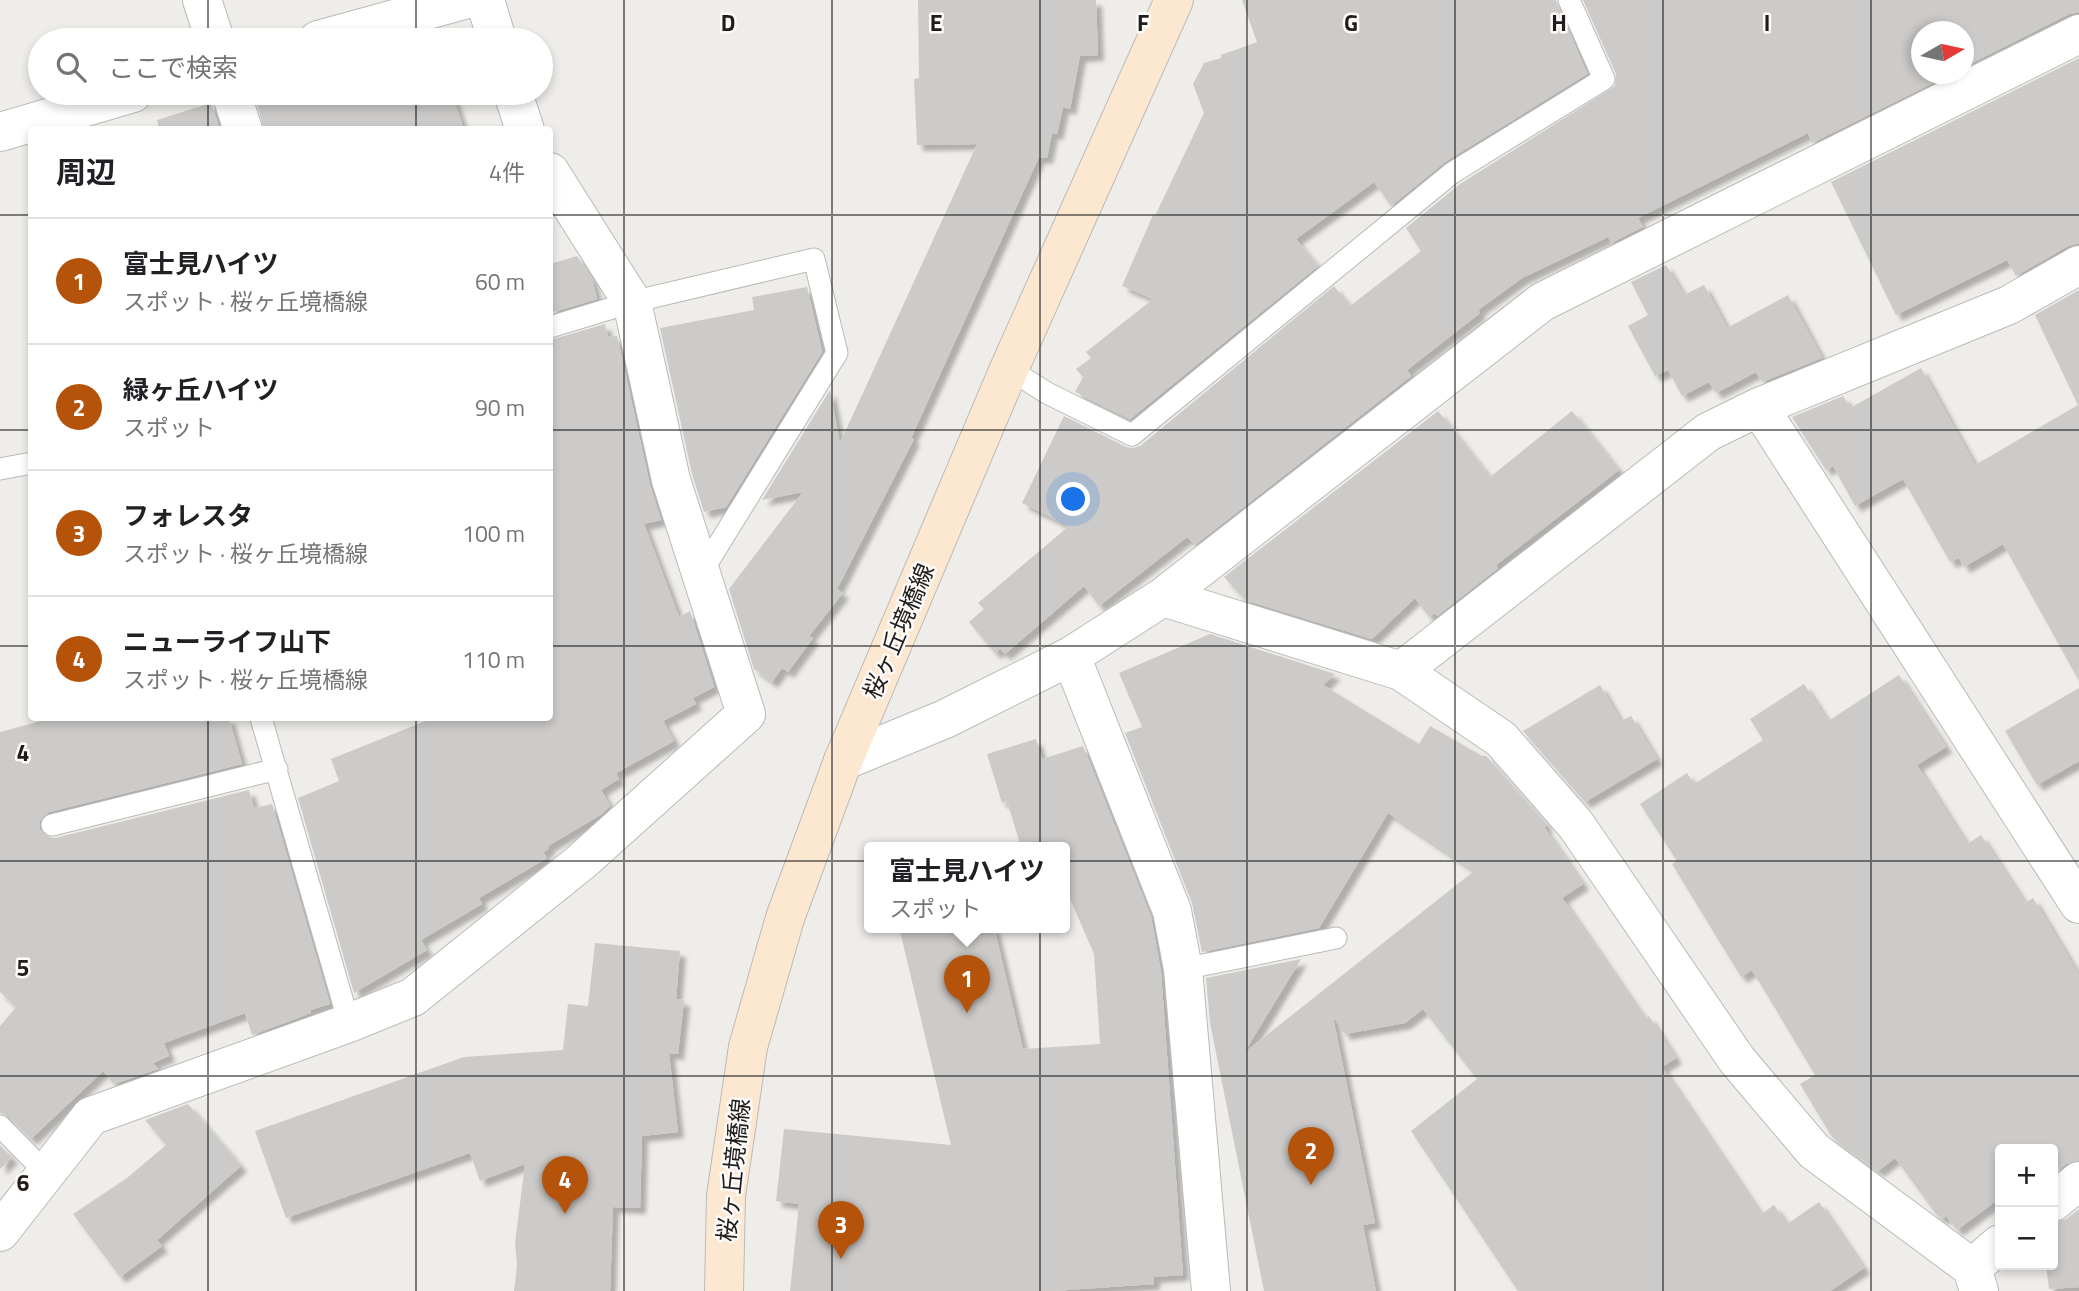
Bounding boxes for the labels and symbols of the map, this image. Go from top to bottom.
text: D [721,5,735,40]
text: E [930,5,942,40]
text: F [1137,5,1149,40]
text: G [1344,5,1358,40]
text: H [1551,5,1567,40]
text: I [1764,5,1770,40]
north arrow [1911,21,1974,84]
your location [1056,482,1090,516]
street label: 桜ヶ丘境橋線 [853,558,943,704]
text: 4 [17,735,29,770]
text: 5 [17,950,29,985]
pin: 1 [944,955,990,1013]
street label: 桜ヶ丘境橋線 [708,1097,758,1243]
pin: 2 [1288,1127,1334,1185]
pin: 4 [542,1156,588,1214]
text: 6 [17,1165,30,1200]
pin: 3 [818,1201,864,1259]

